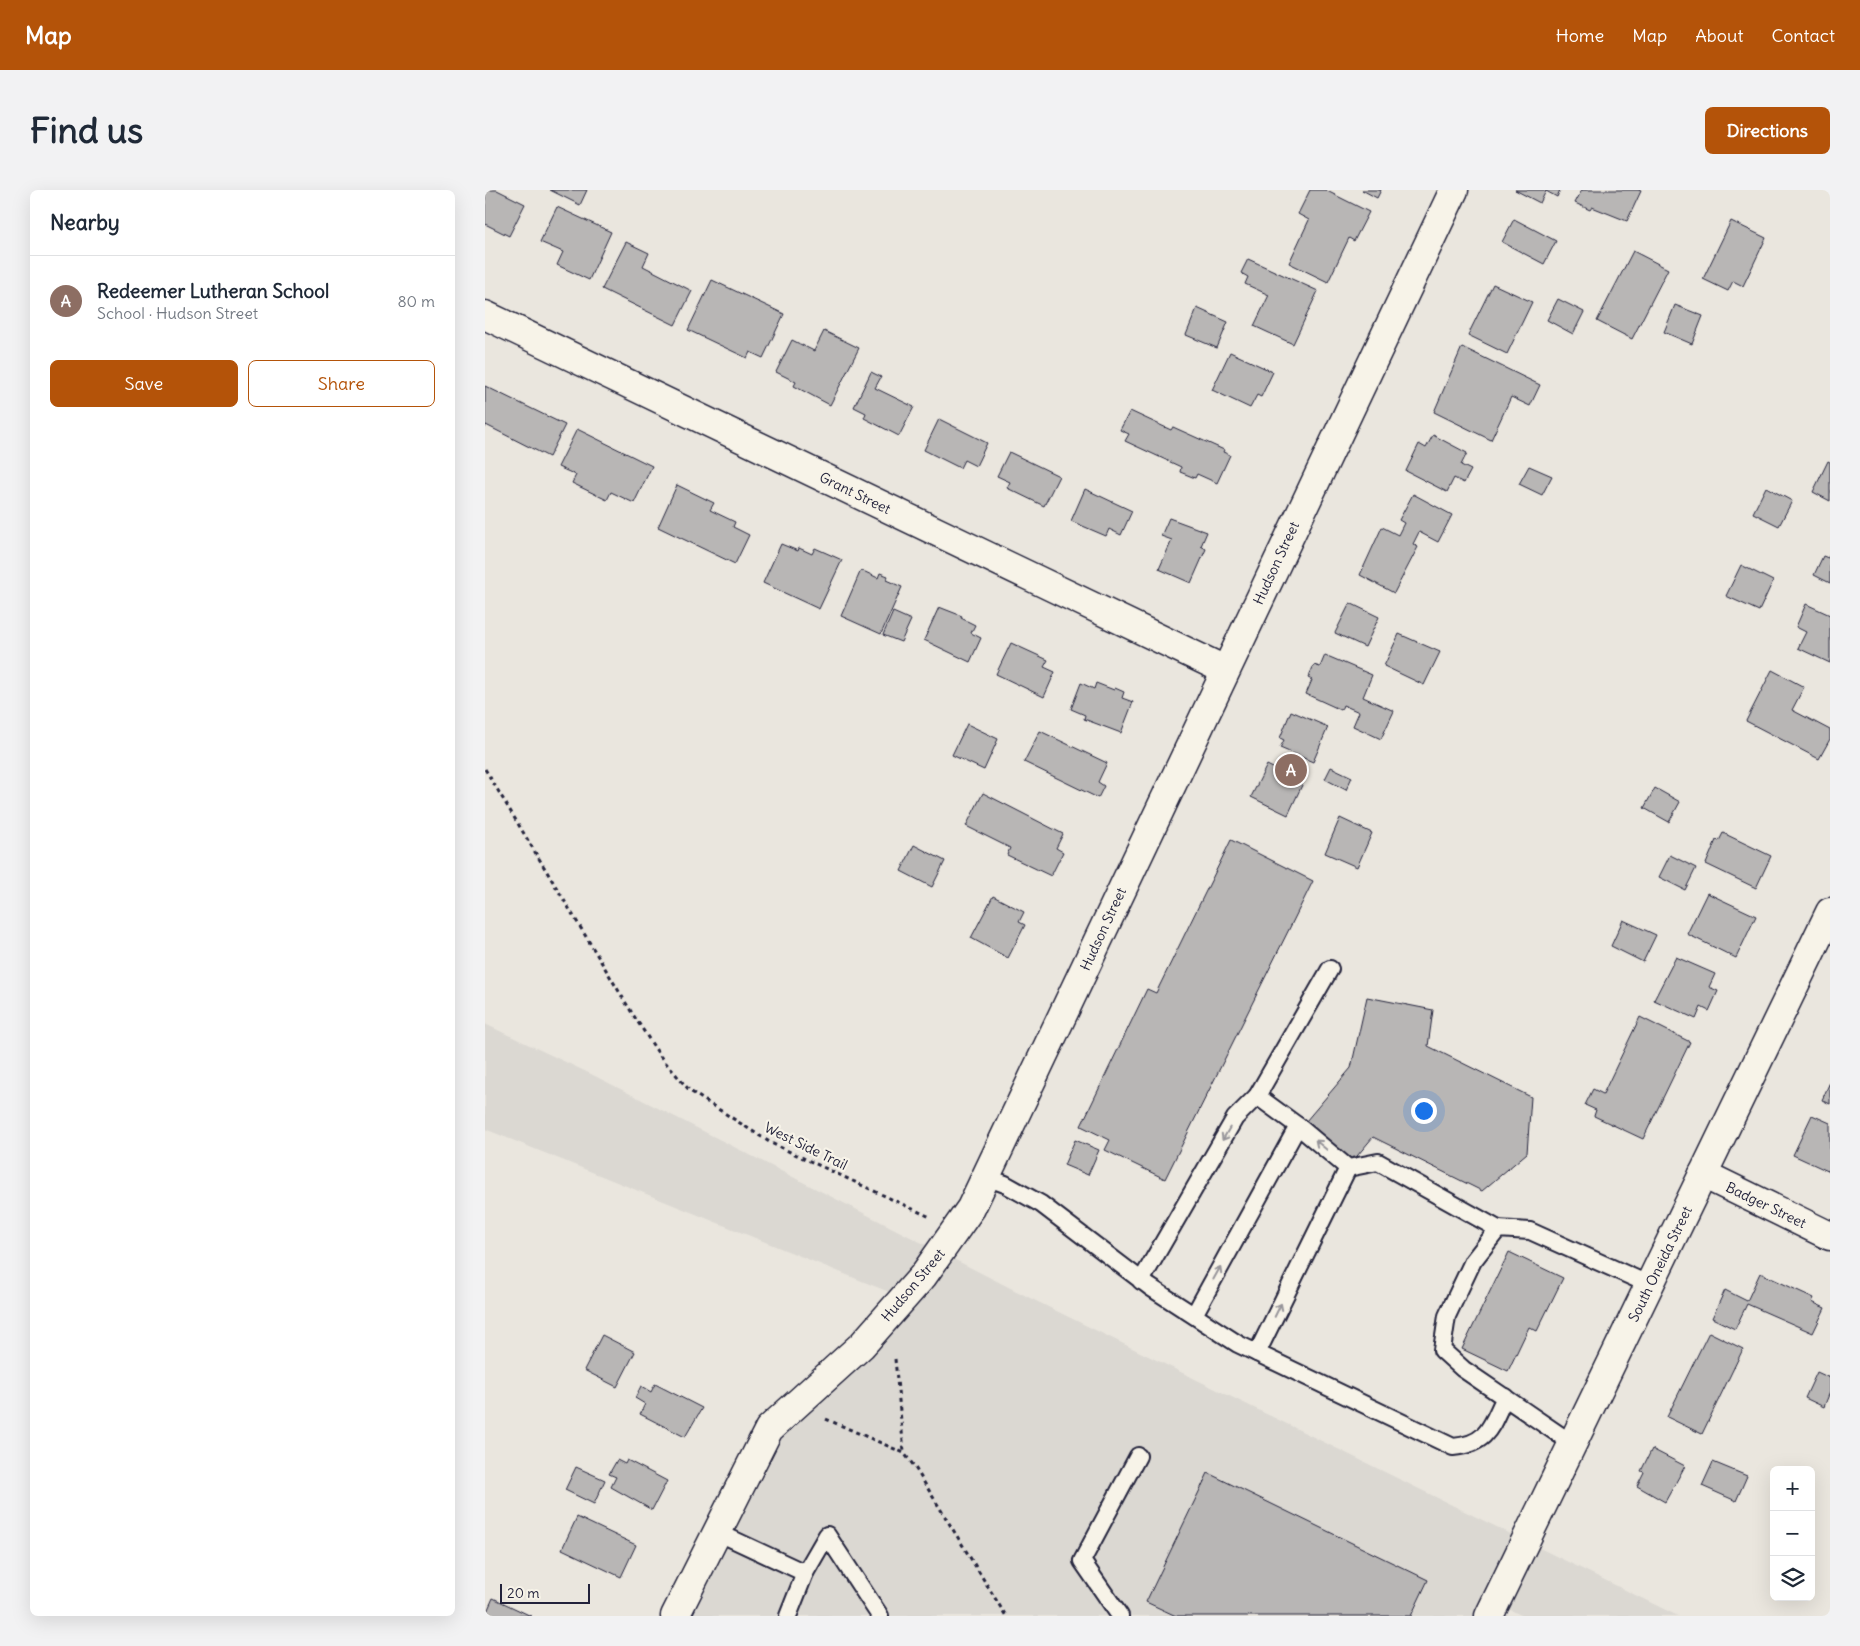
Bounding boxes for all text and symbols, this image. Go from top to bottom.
text: Map [25,20,72,50]
text: Home [1556,24,1604,47]
text: Map [1632,24,1667,47]
text: About [1695,24,1743,47]
text: Contact [1771,24,1835,47]
button: Directions [1705,107,1830,154]
text: Find us [30,108,143,152]
text: Nearby [50,209,120,236]
text: Redeemer Lutheran School [97,279,329,303]
text: A [61,291,71,311]
text: 80 m [397,291,435,311]
text: School · Hudson Street [97,303,258,323]
button: Save [50,360,238,407]
button: Share [248,360,435,407]
street label: Grant Street [816,468,894,518]
street label: Hudson Street [1249,518,1303,607]
pin: A [1275,751,1307,789]
street label: Hudson Street [1076,884,1130,973]
your location [1411,1098,1437,1124]
street label: West Side Trail [761,1118,851,1174]
one-way arrow [1221,1126,1231,1140]
one-way arrow [1315,1140,1328,1151]
street label: Badger Street [1723,1178,1809,1232]
street label: South Oneida Street [1624,1203,1696,1325]
street label: Hudson Street [877,1245,949,1325]
one-way arrow [1212,1265,1222,1280]
one-way arrow [1273,1302,1283,1317]
map controls [1770,1466,1815,1601]
button: + [1770,1466,1815,1511]
button: − [1770,1511,1815,1556]
button: layers [1770,1556,1815,1601]
scale bar [500,1581,590,1604]
text: 20 m [507,1584,540,1602]

